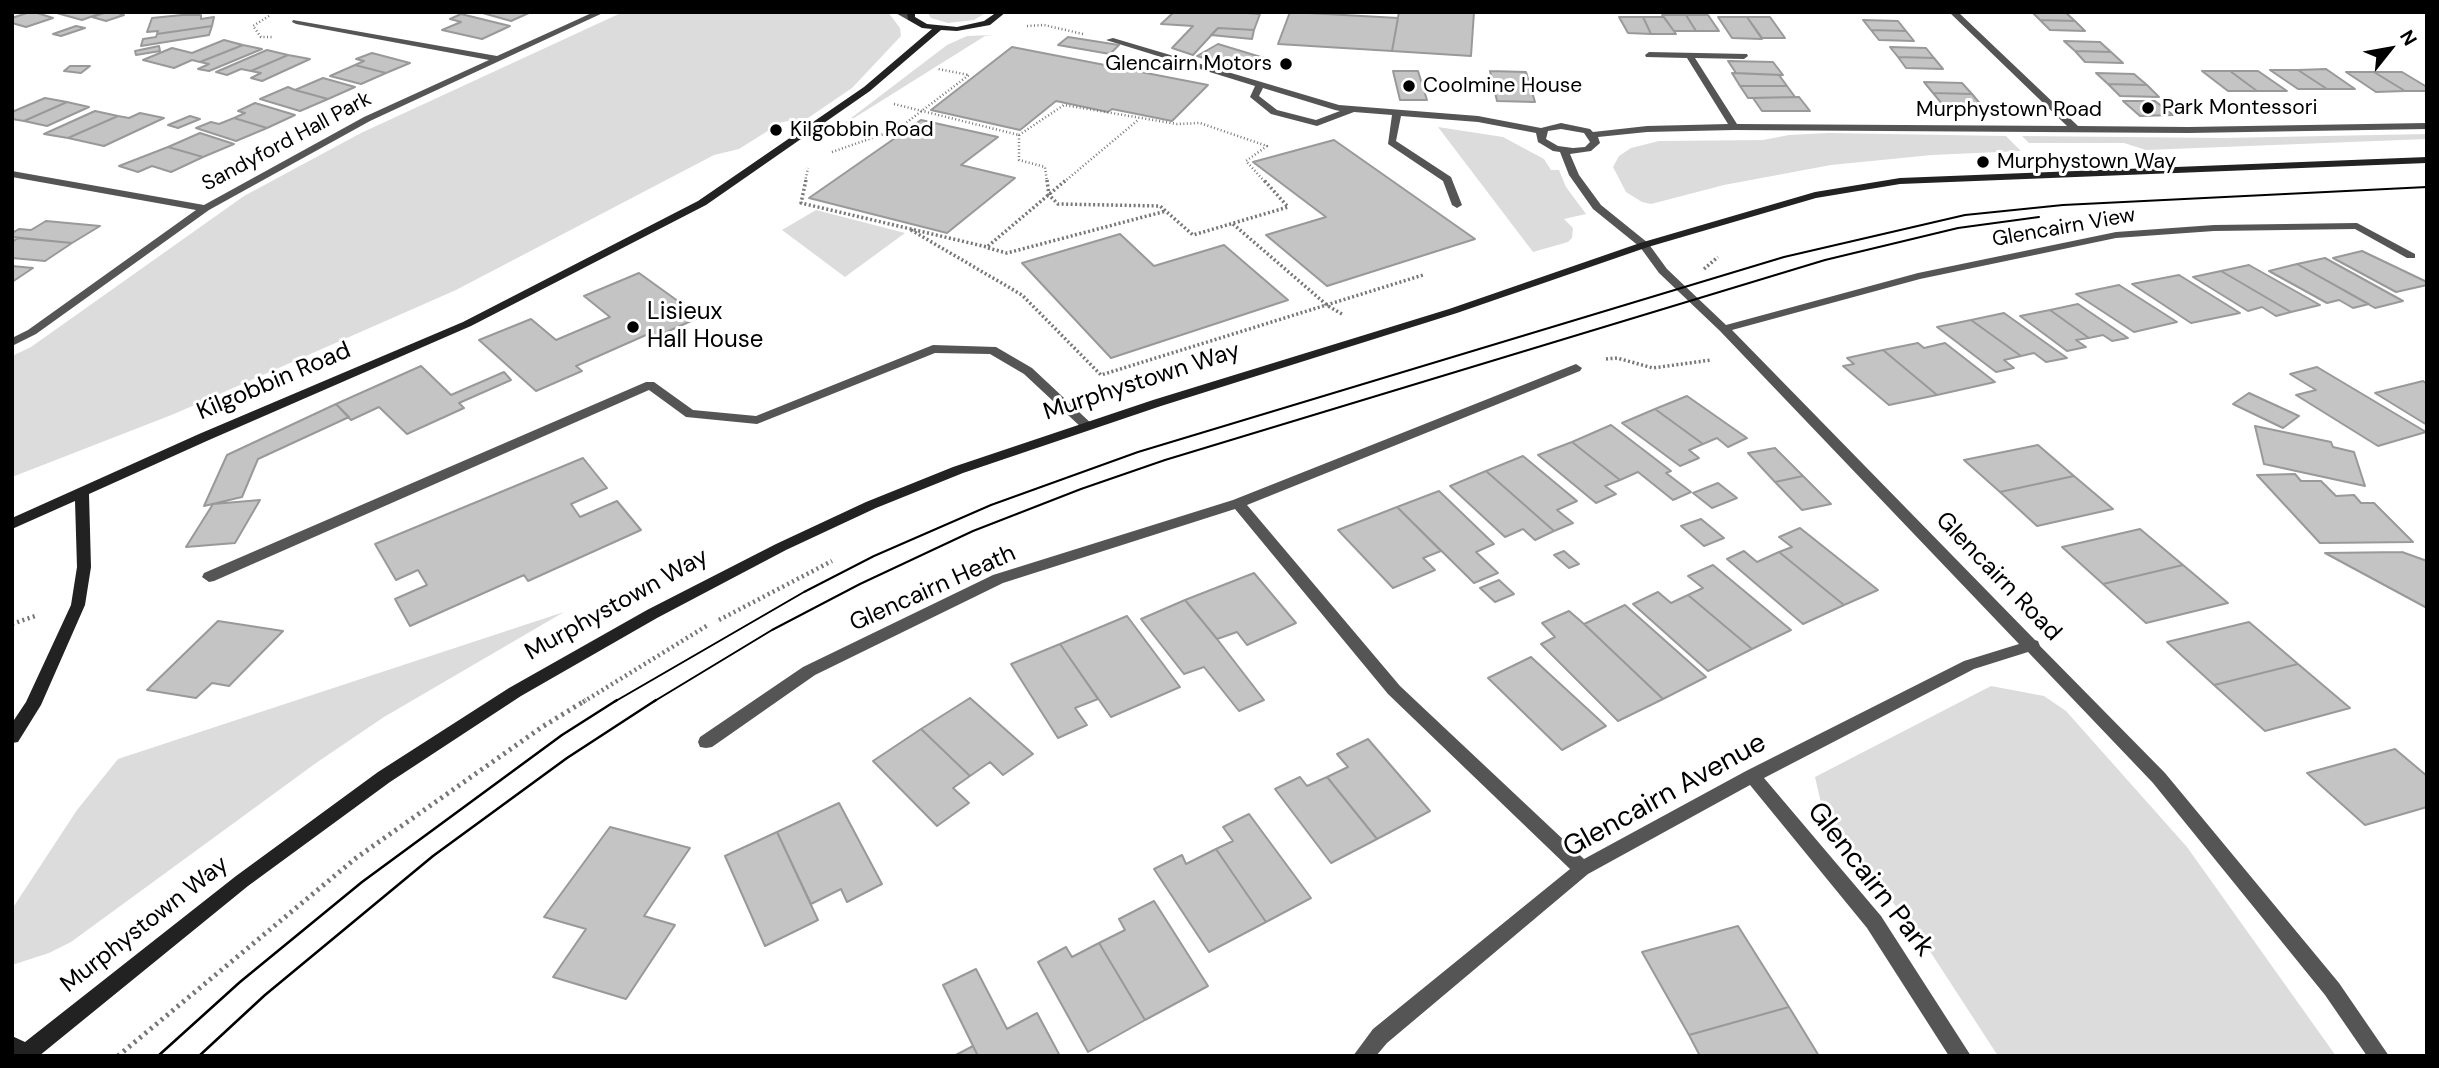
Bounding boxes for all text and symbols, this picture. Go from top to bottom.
north arrow [2355,14,2425,84]
text: N [2394,26,2423,50]
place label: Glencairn Motors [1105,51,1272,77]
marker: Glencairn Motors [1278,56,1294,72]
place label: Coolmine House [1423,73,1582,99]
marker: Coolmine House [1401,78,1417,94]
street label: Sandyford Hall Park [198,87,376,197]
place label: Park Montessori [2162,95,2317,121]
street label: Murphystown Road [1916,97,2102,123]
marker: Park Montessori [2140,100,2156,116]
place label: Kilgobbin Road [790,117,934,143]
marker: Kilgobbin Road [768,122,784,138]
place label: Murphystown Way [1997,149,2176,175]
marker: Murphystown Way [1975,154,1991,170]
street label: Glencairn View [1990,203,2138,253]
place label: Lisieux Hall House [647,299,763,355]
marker: Lisieux Hall House [625,319,641,335]
street label: Kilgobbin Road [193,337,355,427]
street label: Murphystown Way [1040,337,1244,427]
street label: Glencairn Road [1929,506,2067,648]
street label: Glencairn Heath [846,540,1020,638]
street label: Murphystown Way [520,543,714,667]
street label: Glencairn Avenue [1558,726,1772,866]
street label: Glencairn Park [1799,796,1941,964]
street label: Murphystown Way [55,851,235,999]

